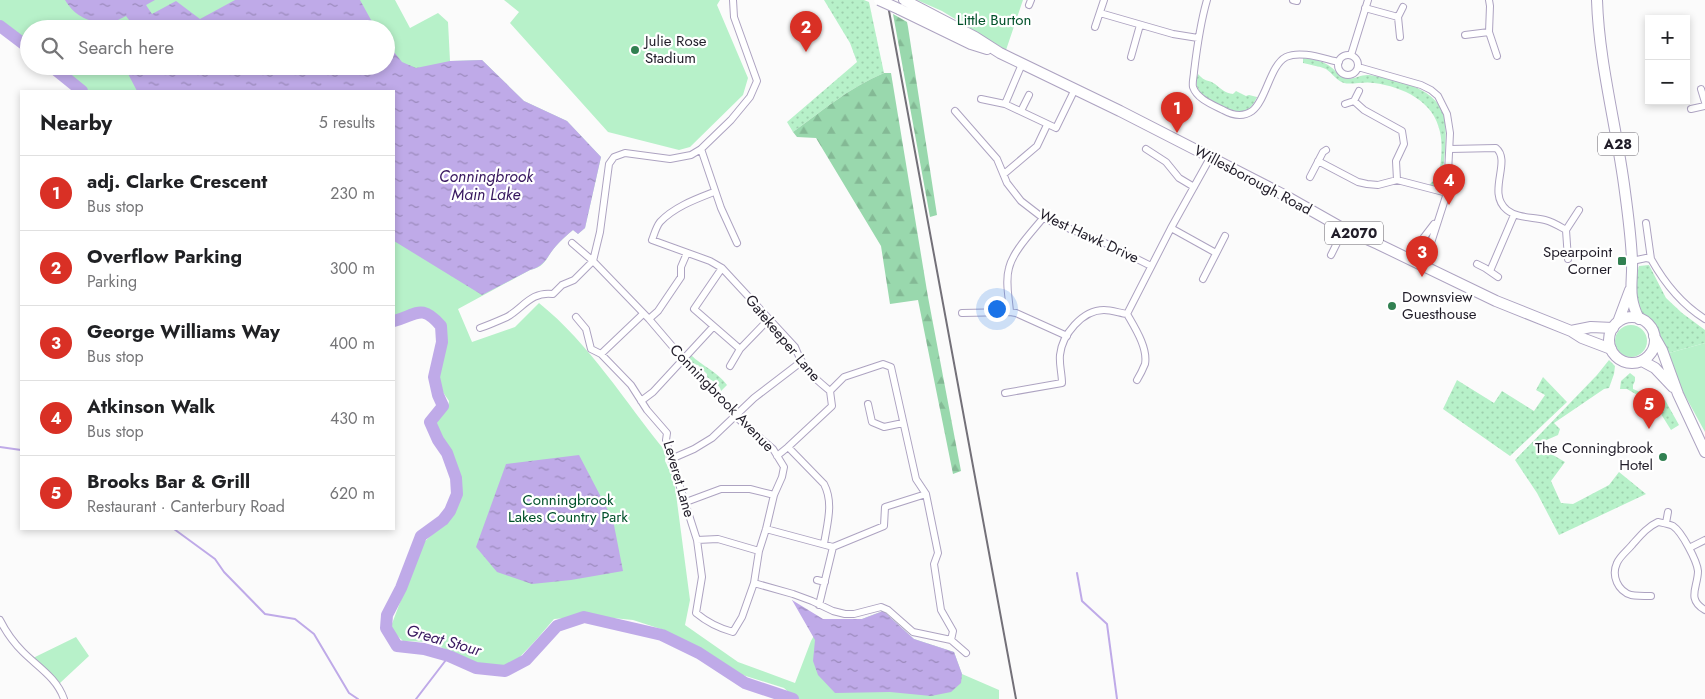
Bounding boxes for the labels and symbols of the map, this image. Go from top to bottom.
park label: Little Burton [957,9,1031,31]
pin: 2 [790,11,822,52]
place label: Julie Rose Stadium [643,30,707,69]
marker: Julie Rose Stadium [629,44,641,56]
pin: 1 [1161,92,1193,133]
road number: A28 [1598,132,1638,156]
street label: Willesborough Road [1190,140,1316,220]
pin: 4 [1433,164,1465,205]
water label: Conningbrook Main Lake [439,165,534,206]
street label: West Hawk Drive [1035,203,1143,269]
road number: A2070 [1325,222,1383,244]
pin: 3 [1406,236,1438,277]
place label: Spearpoint Corner [1543,241,1613,280]
marker: Spearpoint Corner [1616,255,1628,267]
place label: Downsview Guesthouse [1402,286,1477,325]
street label: Gatekeeper Lane [740,290,826,386]
your location [984,296,1010,322]
marker: Downsview Guesthouse [1386,300,1398,312]
street label: Conningbrook Avenue [665,339,779,457]
pin: 5 [1633,388,1665,429]
place label: The Conningbrook Hotel [1535,437,1653,476]
street label: Leveret Lane [658,438,700,520]
marker: The Conningbrook Hotel [1657,451,1669,463]
park label: Conningbrook Lakes Country Park [508,489,628,528]
water label: Great Stour [404,618,486,662]

